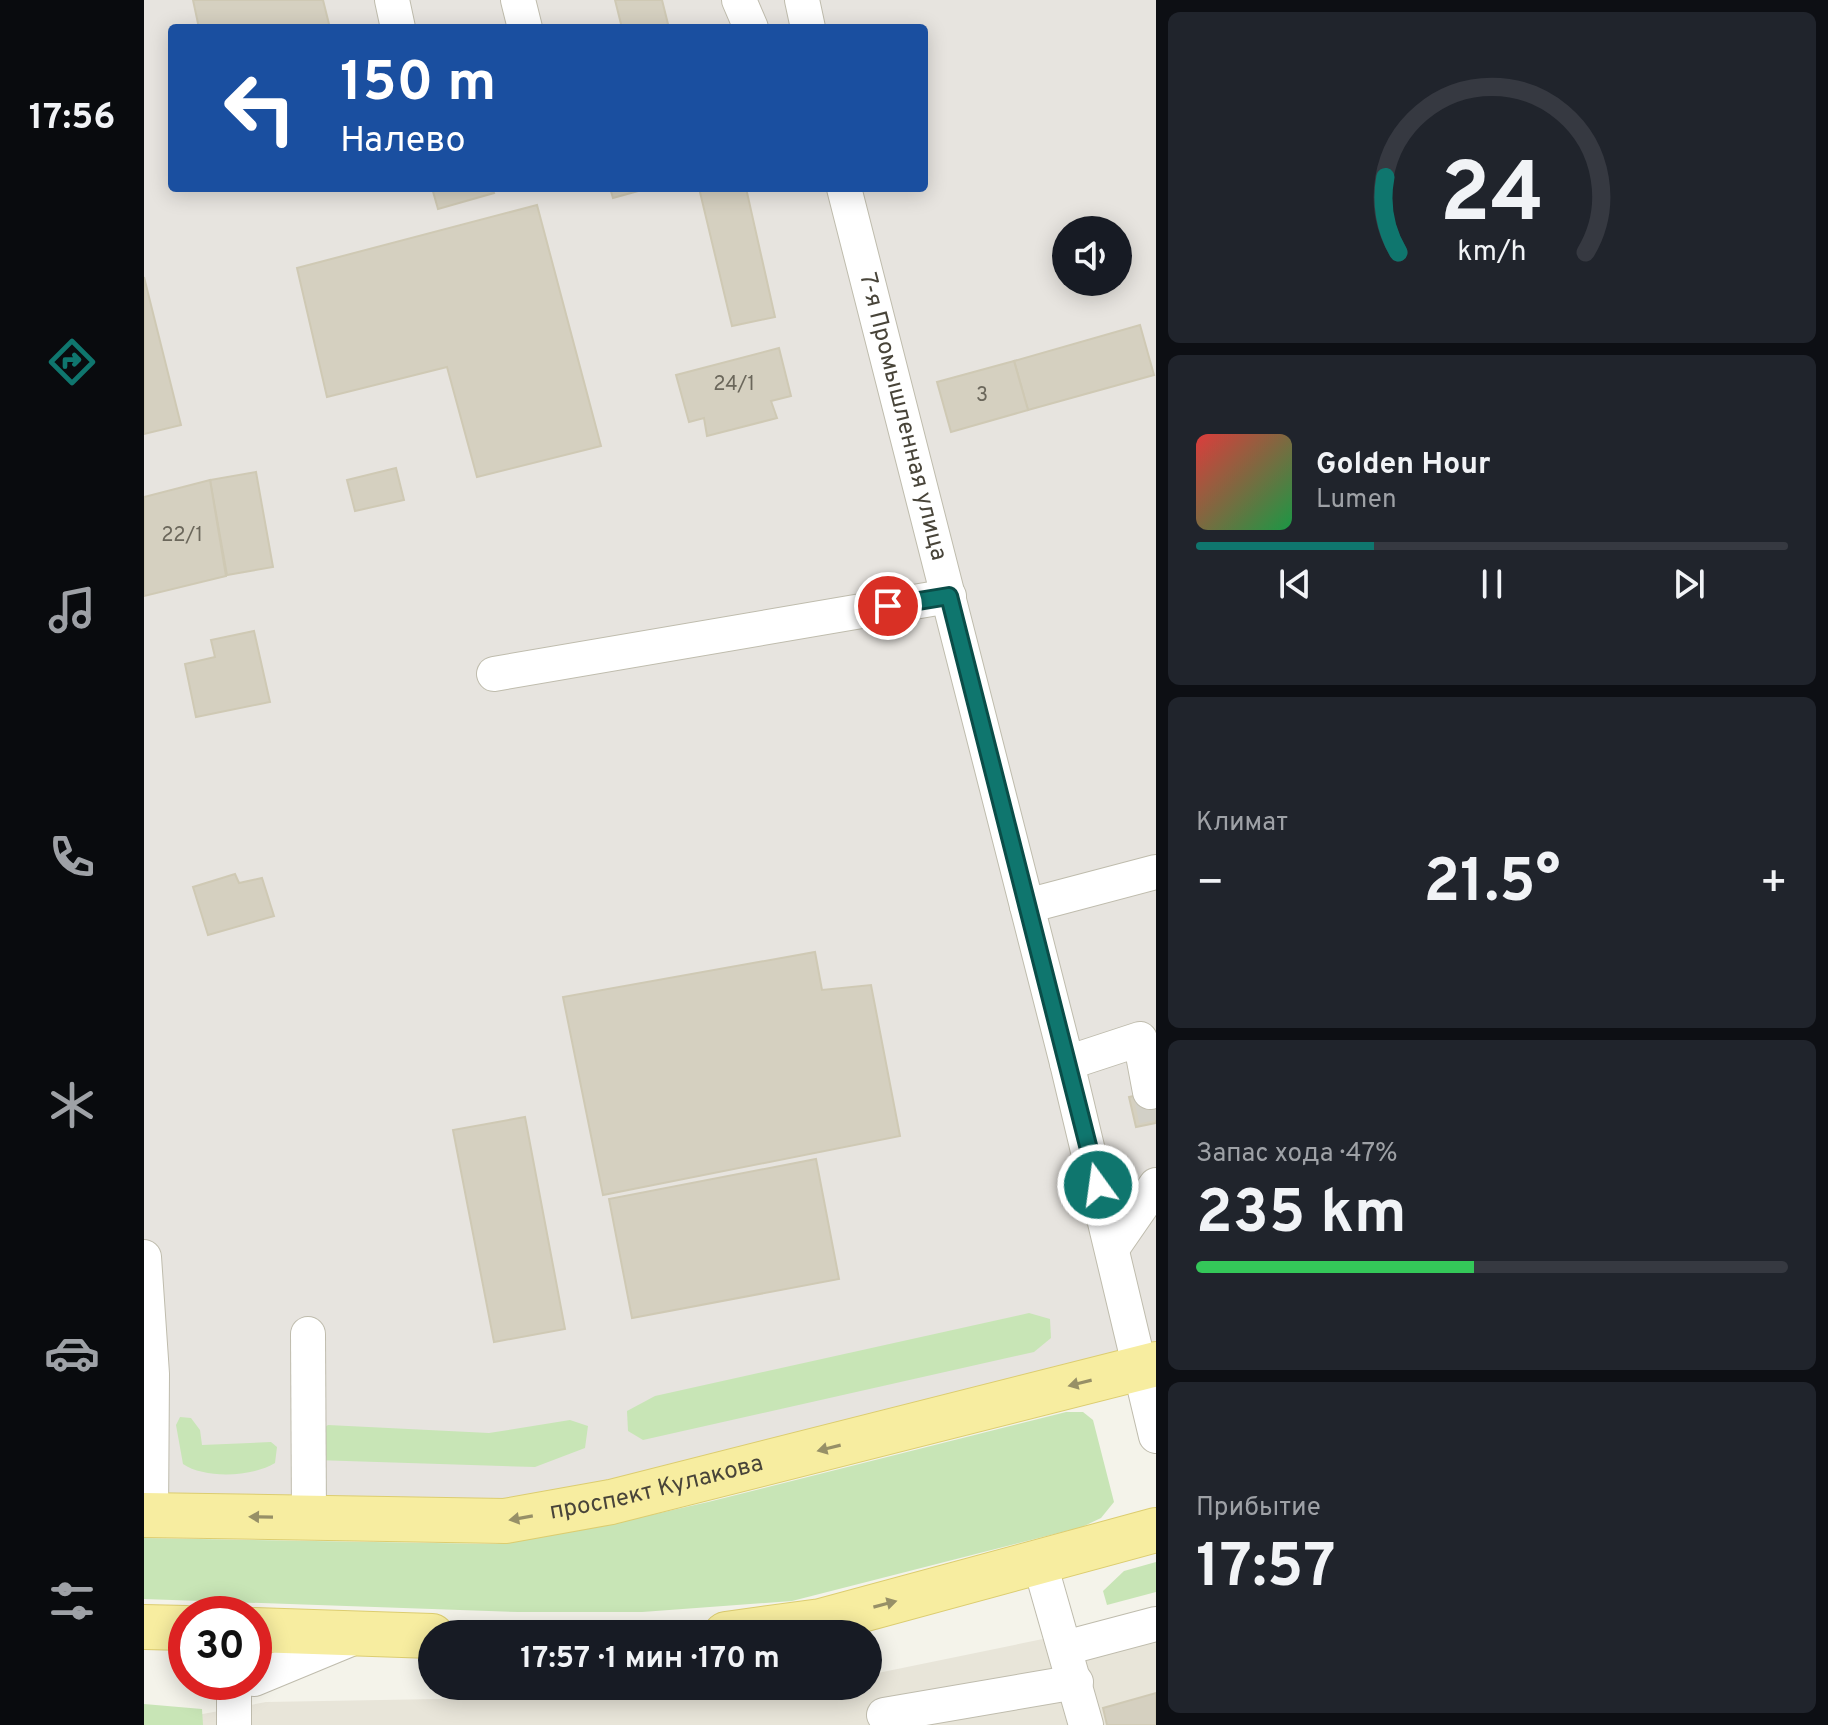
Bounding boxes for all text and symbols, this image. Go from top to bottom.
text: 150 m [340,50,496,120]
icon: left [208,56,312,160]
text: 17:56 [29,96,115,142]
text: Налево [340,119,466,165]
text: 24 [1440,146,1544,251]
map controls [1052,216,1132,296]
button: sound [1052,216,1132,296]
text: km/h [1457,235,1527,271]
street label: 7-я Промышленная улица [851,270,953,564]
icon: directions [44,334,100,390]
house number: 24/1 [713,372,755,398]
house number: 3 [976,383,988,409]
text: Golden Hour [1316,447,1490,484]
text: Lumen [1316,484,1397,517]
house number: 22/1 [161,523,203,549]
icon: previous [1273,562,1317,606]
icon: pause [1470,562,1514,606]
icon: next [1667,562,1711,606]
pin [854,572,922,640]
icon: music [44,582,100,638]
icon: arrive [866,584,910,628]
text: Климат [1196,807,1288,840]
icon: phone [44,829,100,885]
text: 21.5° [1423,847,1561,923]
text: − [1196,857,1224,913]
text: + [1760,857,1788,913]
icon: climate [44,1077,100,1133]
text: Запас хода · 47% [1196,1138,1398,1171]
position arrow [1056,1143,1140,1227]
text: 235 km [1196,1178,1407,1254]
icon: car [44,1325,100,1381]
one-way arrow [1068,1378,1093,1390]
one-way arrow [816,1443,841,1455]
street label: проспект Кулакова [547,1449,767,1528]
text: Прибытие [1196,1492,1321,1525]
one-way arrow [248,1511,273,1523]
one-way arrow [508,1512,533,1525]
text: 17:57 [1196,1532,1336,1608]
icon: filters [44,1573,100,1629]
speed limit sign: 30 [168,1596,272,1700]
one-way arrow [872,1598,897,1610]
text: 17:57 · 1 мин · 170 m [520,1641,780,1678]

